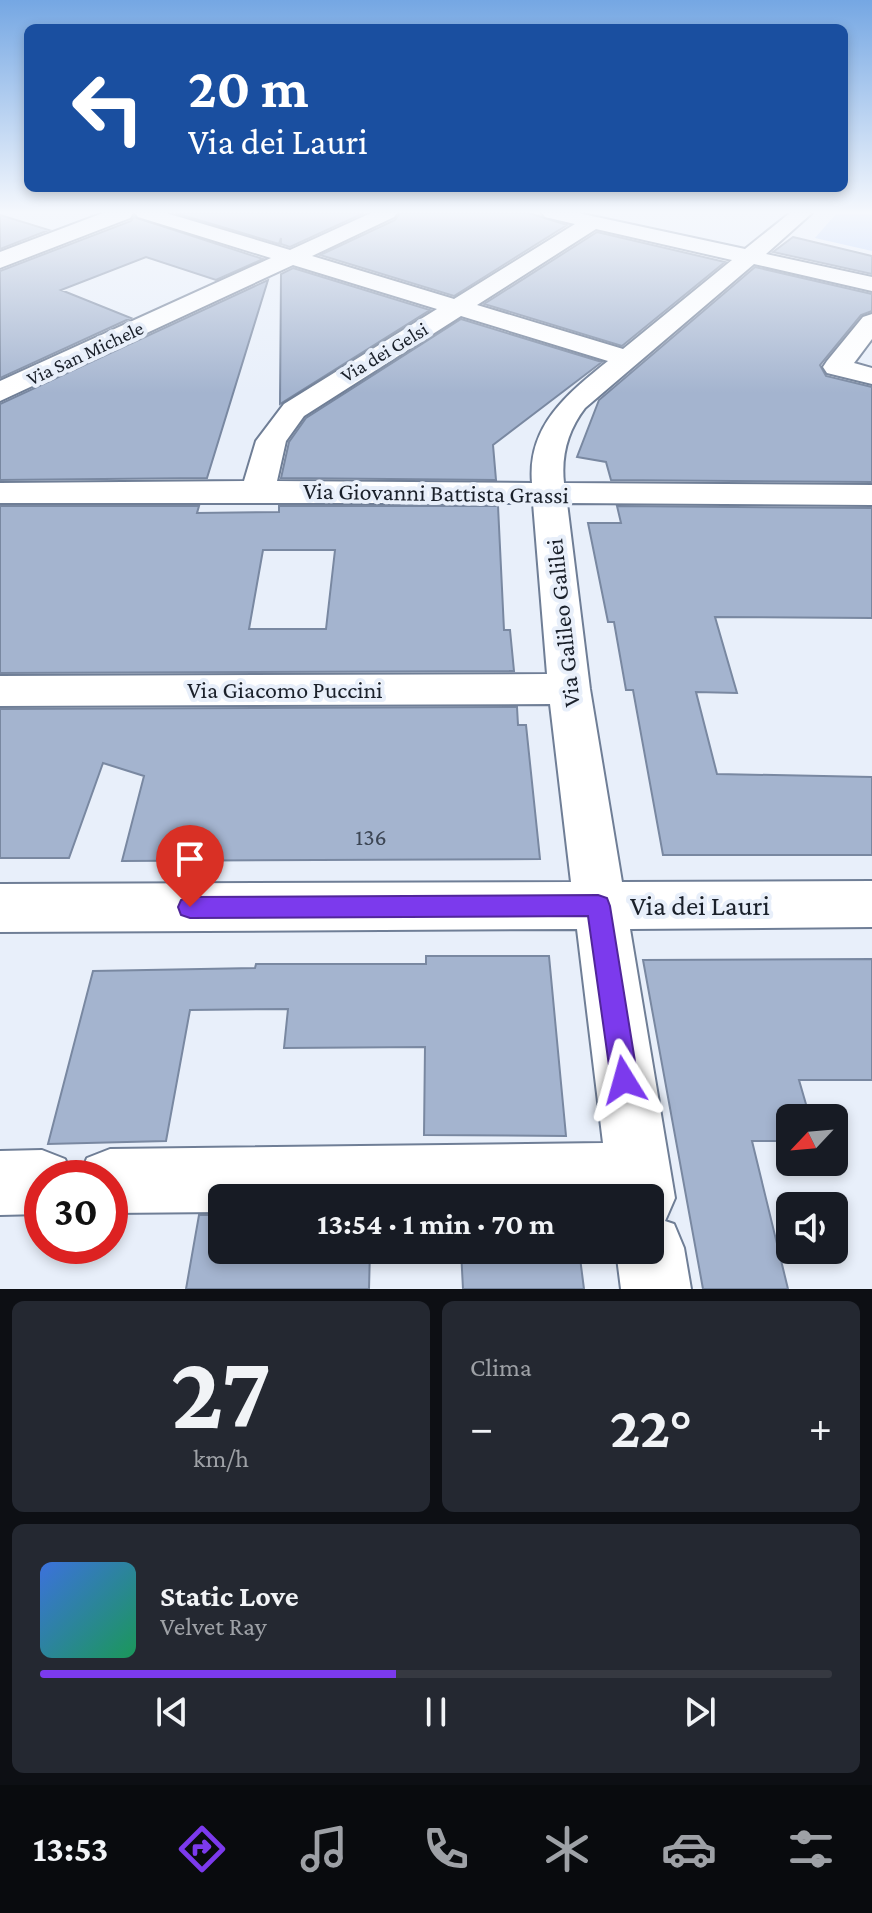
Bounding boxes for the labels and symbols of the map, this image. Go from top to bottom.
street label: Via San Michele [23,316,147,390]
street label: Via dei Gelsi [337,317,431,387]
street label: Via Giovanni Battista Grassi [303,477,569,508]
street label: Via Galileo Galilei [540,537,585,709]
street label: Via Giacomo Puccini [187,676,383,703]
house number: 136 [355,823,387,850]
pin [156,825,224,907]
street label: Via dei Lauri [630,890,770,921]
position arrow [582,1038,666,1122]
north arrow [776,1104,848,1176]
speed limit sign: 30 [24,1160,128,1264]

